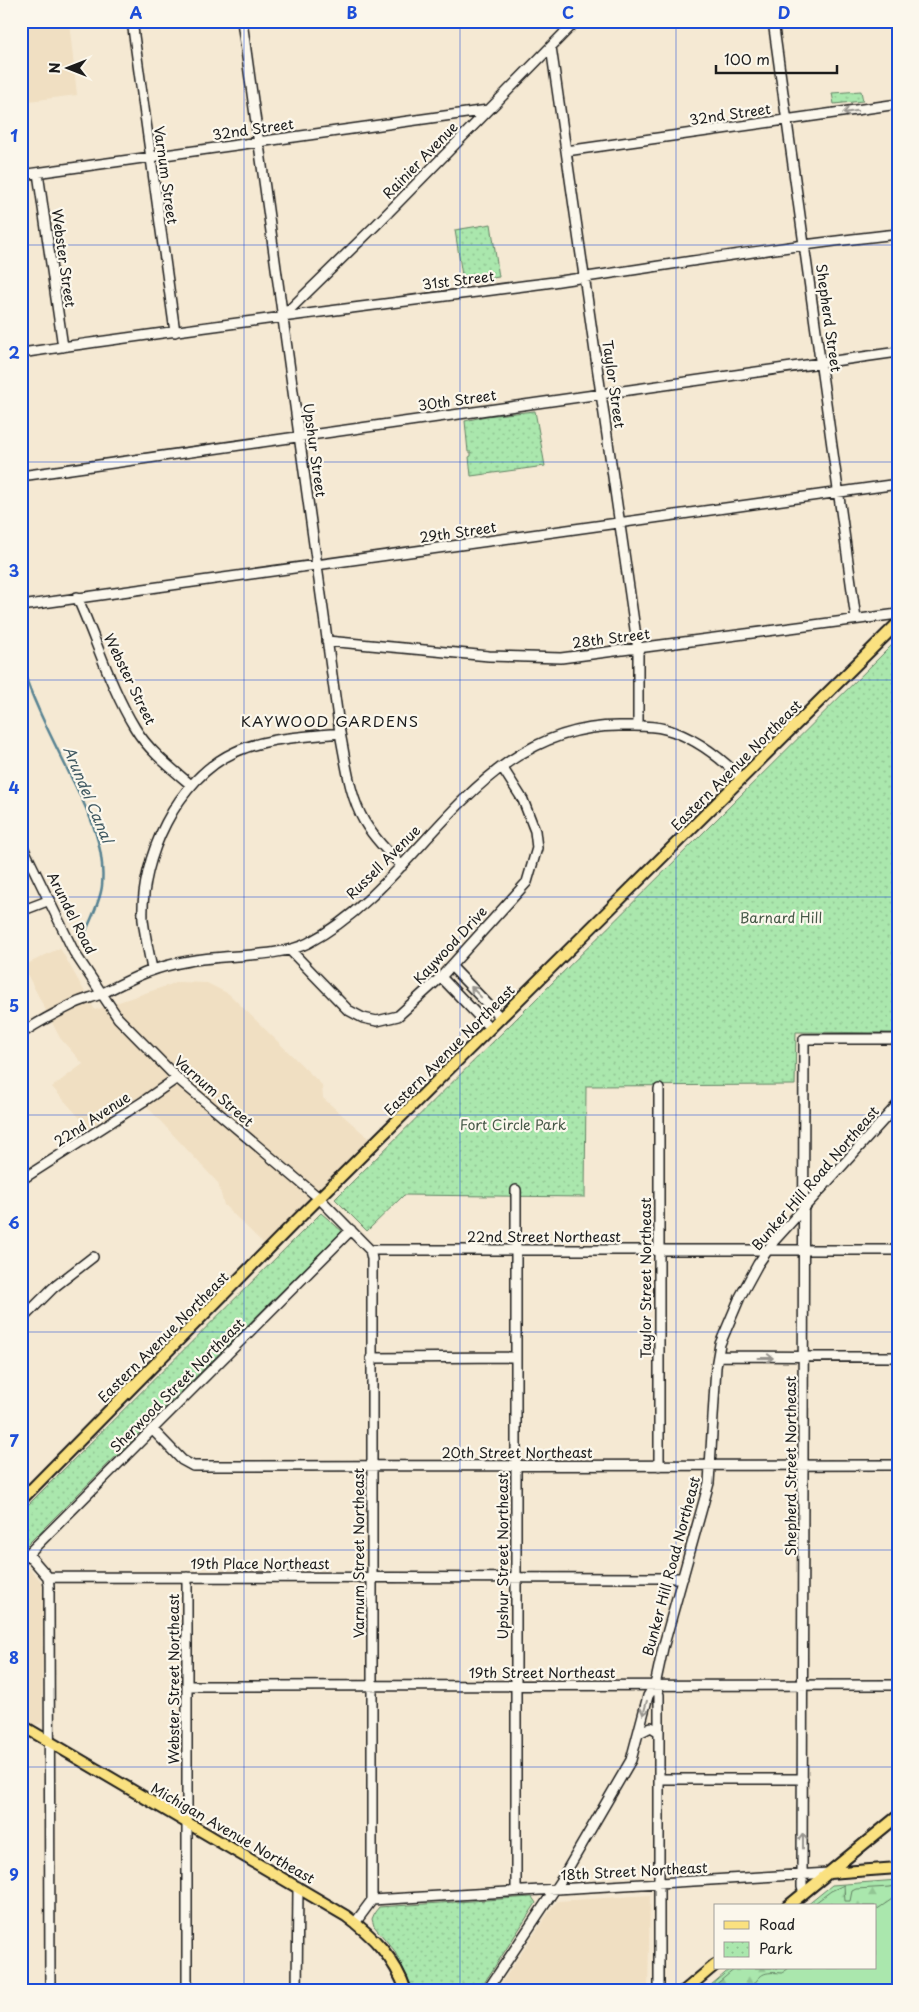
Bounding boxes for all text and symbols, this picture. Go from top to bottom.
text: A [130,0,143,24]
text: B [347,0,358,24]
text: C [562,0,574,24]
text: D [778,0,790,24]
north arrow [42,42,92,92]
scale bar [716,42,838,74]
text: 100 m [724,47,770,70]
text: N [44,62,65,74]
street label: 32nd Street [688,98,772,130]
one-way arrow [842,107,858,117]
street label: 32nd Street [211,113,295,145]
street label: Rainier Avenue [378,116,463,203]
text: 1 [10,123,18,147]
street label: Varnum Street [149,124,183,226]
street label: Webster Street [47,207,81,309]
street label: Shepherd Street [811,263,847,374]
street label: 31st Street [421,265,495,295]
street label: Taylor Street [597,338,631,430]
text: 2 [8,340,20,364]
street label: 30th Street [416,384,498,416]
street label: Upshur Street [298,402,332,499]
street label: 29th Street [418,516,498,548]
text: 3 [9,558,19,582]
street label: 28th Street [571,623,651,653]
street label: Webster Street [99,630,161,729]
street label: Eastern Avenue Northeast [666,695,806,835]
district label: KAYWOOD GARDENS [241,709,419,732]
water label: Arundel Canal [58,742,121,849]
text: 4 [9,775,20,799]
street label: Russell Avenue [341,820,425,904]
street label: Arundel Road [42,868,102,958]
street label: Kaywood Drive [408,901,492,989]
park label: Barnard Hill [740,907,822,928]
street label: Eastern Avenue Northeast [379,980,519,1120]
one-way arrow [470,986,482,998]
text: 5 [9,993,19,1017]
street label: Varnum Street [170,1051,259,1132]
street label: 22nd Avenue [50,1086,135,1152]
street label: Bunker Hill Road Northeast [746,1101,884,1255]
park label: Fort Circle Park [460,1114,567,1135]
street label: Taylor Street Northeast [635,1197,656,1358]
text: 6 [8,1210,20,1234]
street label: 22nd Street Northeast [467,1226,621,1247]
street label: Eastern Avenue Northeast [93,1267,233,1407]
street label: Sherwood Street Northeast [105,1313,249,1457]
one-way arrow [758,1353,774,1363]
street label: Shepherd Street Northeast [780,1376,801,1556]
text: 7 [9,1428,19,1452]
street label: 20th Street Northeast [441,1442,593,1463]
street label: Varnum Street Northeast [348,1467,369,1638]
street label: Upshur Street Northeast [492,1472,513,1639]
street label: Bunker Hill Road Northeast [637,1474,705,1658]
street label: 19th Place Northeast [191,1553,329,1574]
street label: Webster Street Northeast [163,1593,184,1764]
text: 8 [9,1645,19,1669]
street label: 19th Street Northeast [469,1662,616,1683]
one-way arrow [640,1700,649,1716]
street label: Michigan Avenue Northeast [147,1777,319,1889]
one-way arrow [798,1833,808,1849]
street label: 18th Street Northeast [560,1857,708,1885]
text: 9 [9,1862,19,1886]
legend [714,1904,876,1970]
text: Road [759,1912,795,1935]
text: Park [759,1936,793,1959]

